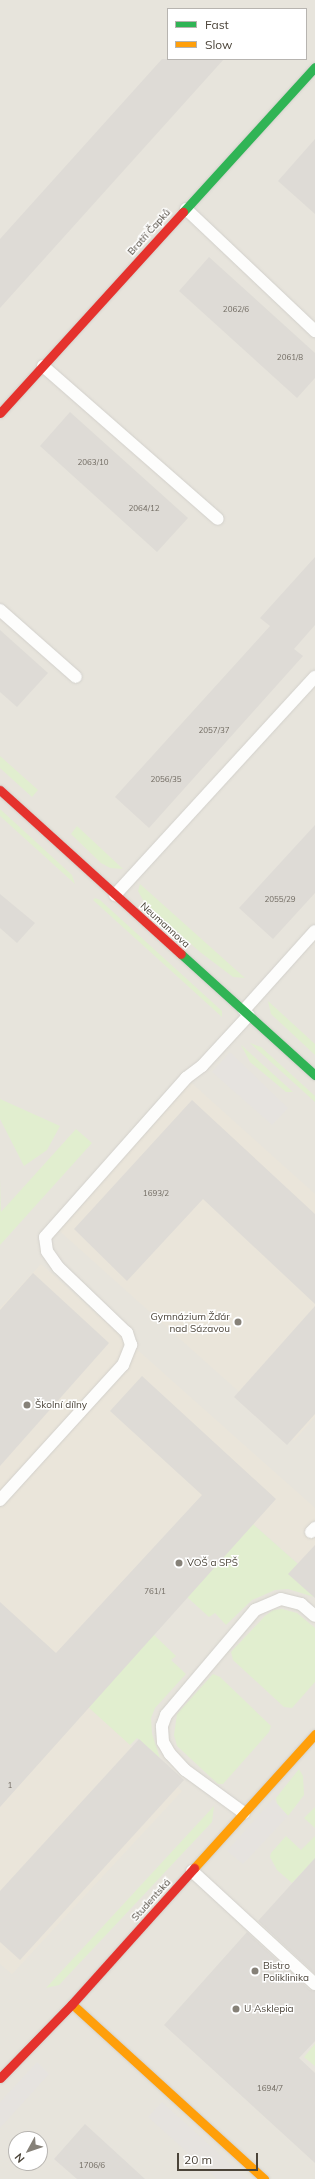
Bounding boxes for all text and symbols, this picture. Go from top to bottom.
legend [167,8,307,60]
text: Fast [205,17,229,32]
text: Slow [205,37,233,52]
street label: Bratří Čapků [125,206,173,258]
house number: 2062/6 [223,305,249,315]
house number: 2061/8 [277,353,303,363]
house number: 2063/10 [77,458,109,468]
house number: 2064/12 [128,504,160,514]
house number: 2057/37 [198,726,230,736]
house number: 2056/35 [150,775,182,785]
house number: 2055/29 [264,895,296,905]
street label: Neumannova [138,900,192,950]
house number: 1693/2 [143,1189,169,1199]
place label: Gymnázium Žďár nad Sázavou [151,1310,230,1334]
marker: Gymnázium Žďár nad Sázavou [233,1317,243,1327]
place label: Školní dílny [35,1399,87,1411]
marker: Školní dílny [22,1400,32,1410]
place label: VOŠ a SPŠ [187,1557,238,1569]
marker: VOŠ a SPŠ [174,1558,184,1568]
house number: 761/1 [144,1587,166,1597]
house number: 1 [8,1781,12,1791]
street label: Studentská [129,1877,173,1923]
place label: Bistro Poliklinika [263,1959,309,1982]
marker: Bistro Poliklinika [250,1966,260,1976]
place label: U Asklepia [244,2003,294,2015]
marker: U Asklepia [231,2004,241,2014]
house number: 1694/7 [257,2084,283,2094]
north arrow [8,2131,48,2171]
scale bar [179,2145,260,2171]
text: N [12,2150,28,2166]
text: 20 m [184,2152,212,2167]
house number: 1706/6 [79,2161,105,2171]

